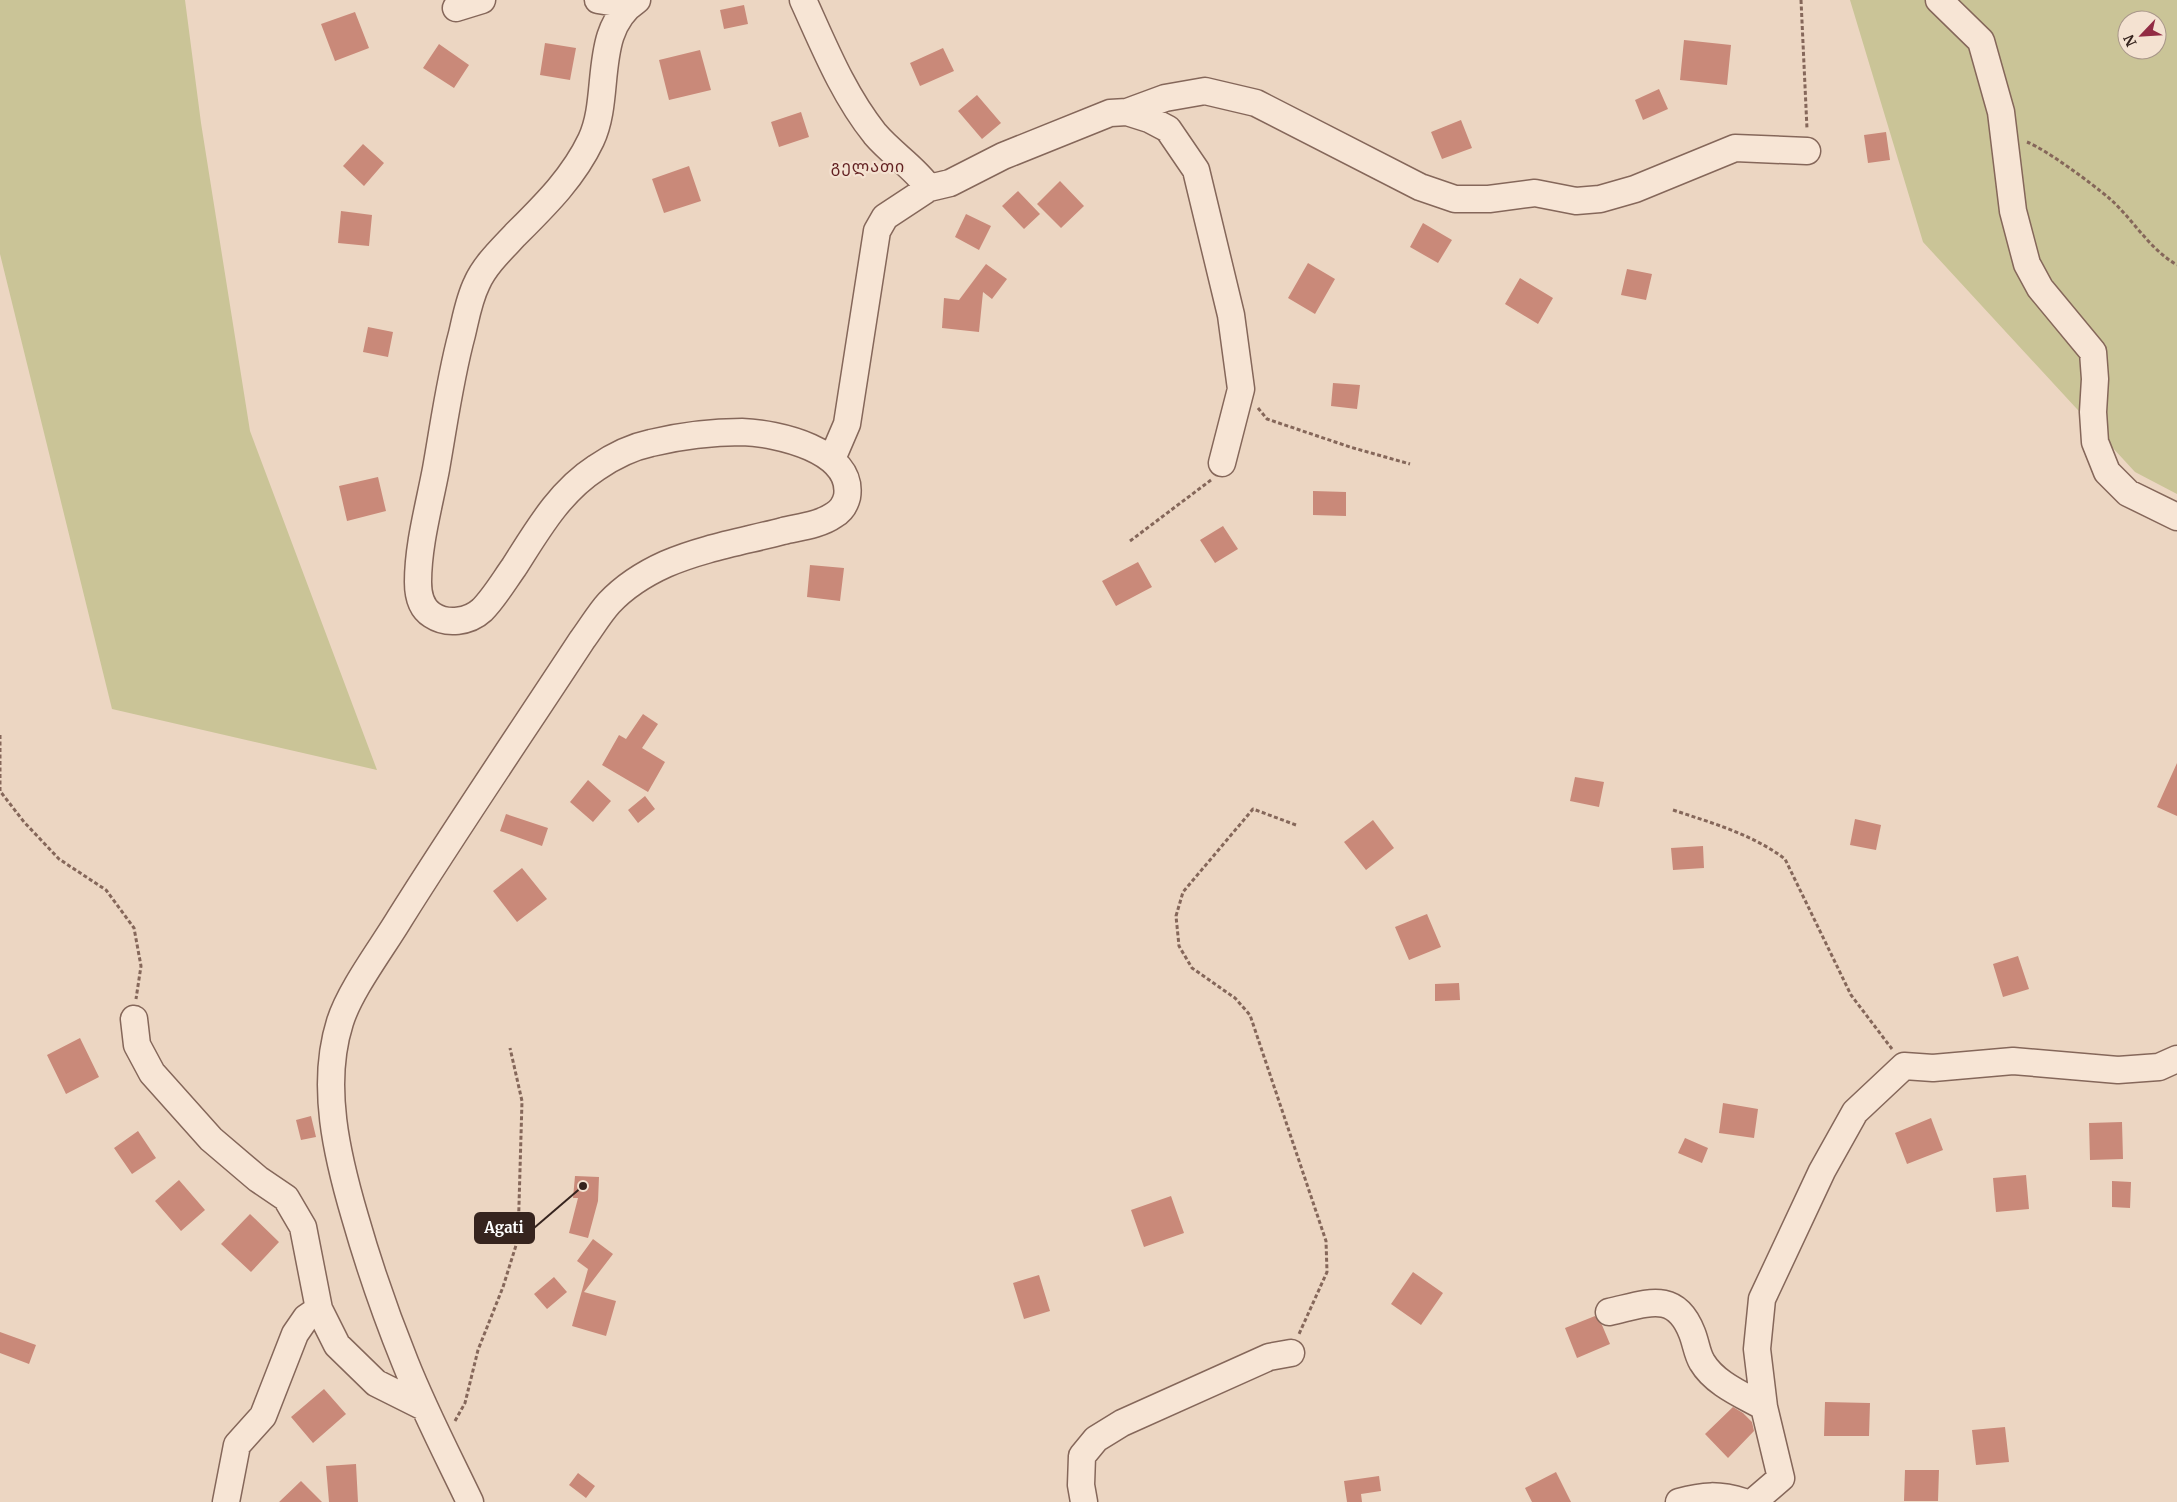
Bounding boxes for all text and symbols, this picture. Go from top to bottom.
north arrow [2117,10,2167,60]
text: N [2120,32,2141,49]
district label: გელათი [831,156,905,177]
callout: Agati [475,1213,534,1243]
text: Agati [483,1218,524,1237]

